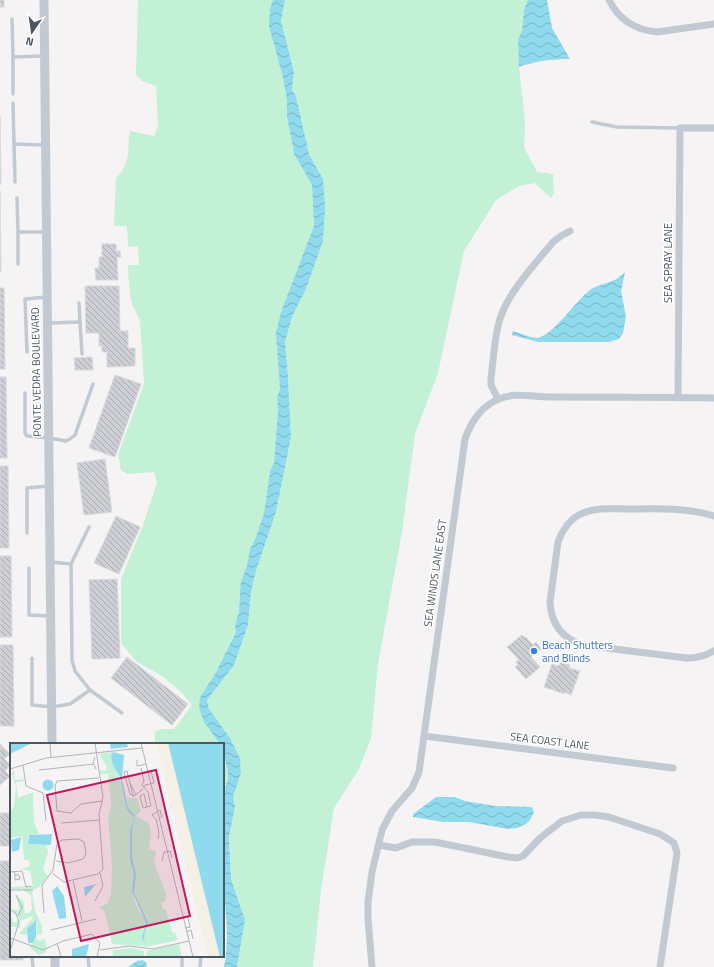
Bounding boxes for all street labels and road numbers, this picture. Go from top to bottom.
street label: SEA SPRAY LANE [660,223,676,303]
street label: PONTE VEDRA BOULEVARD [27,307,45,437]
street label: SEA WINDS LANE EAST [420,518,450,628]
street label: SEA COAST LANE [509,728,591,754]

